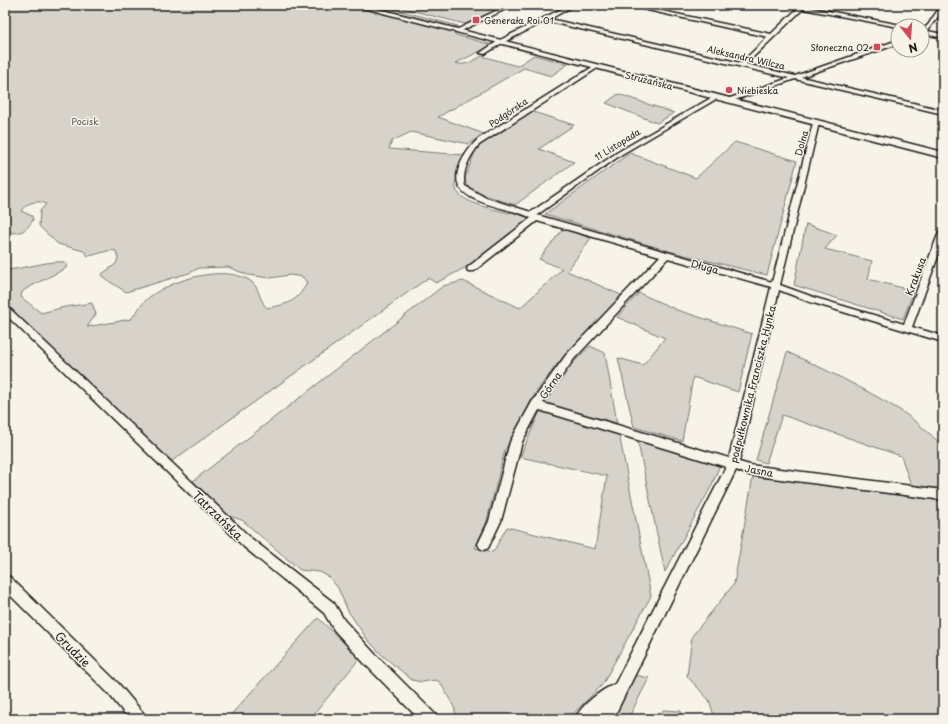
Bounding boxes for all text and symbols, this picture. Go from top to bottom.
place label: Generała Roi 01 [484,13,554,27]
marker: Generała Roi 01 [471,15,481,25]
north arrow [890,18,930,58]
text: N [906,39,920,58]
place label: Słoneczna 02 [810,40,869,54]
street label: Aleksandra Wilcza [705,41,787,73]
marker: Słoneczna 02 [872,42,882,52]
street label: Strużańska [624,67,675,93]
place label: Niebieska [737,83,779,97]
marker: Niebieska [724,85,734,95]
street label: Podgórska [486,94,531,130]
park label: Pocisk [71,114,99,128]
street label: 11 Listopada [591,124,643,164]
street label: Dolna [791,128,811,158]
street label: Krakusa [901,254,929,297]
street label: Długa [689,255,721,277]
street label: podpułkownika Franciszka Hynka [725,304,780,465]
street label: Górna [535,368,565,402]
street label: Jasna [743,460,775,480]
street label: Tatrzańska [189,486,248,544]
street label: Grudzie [51,627,95,671]

